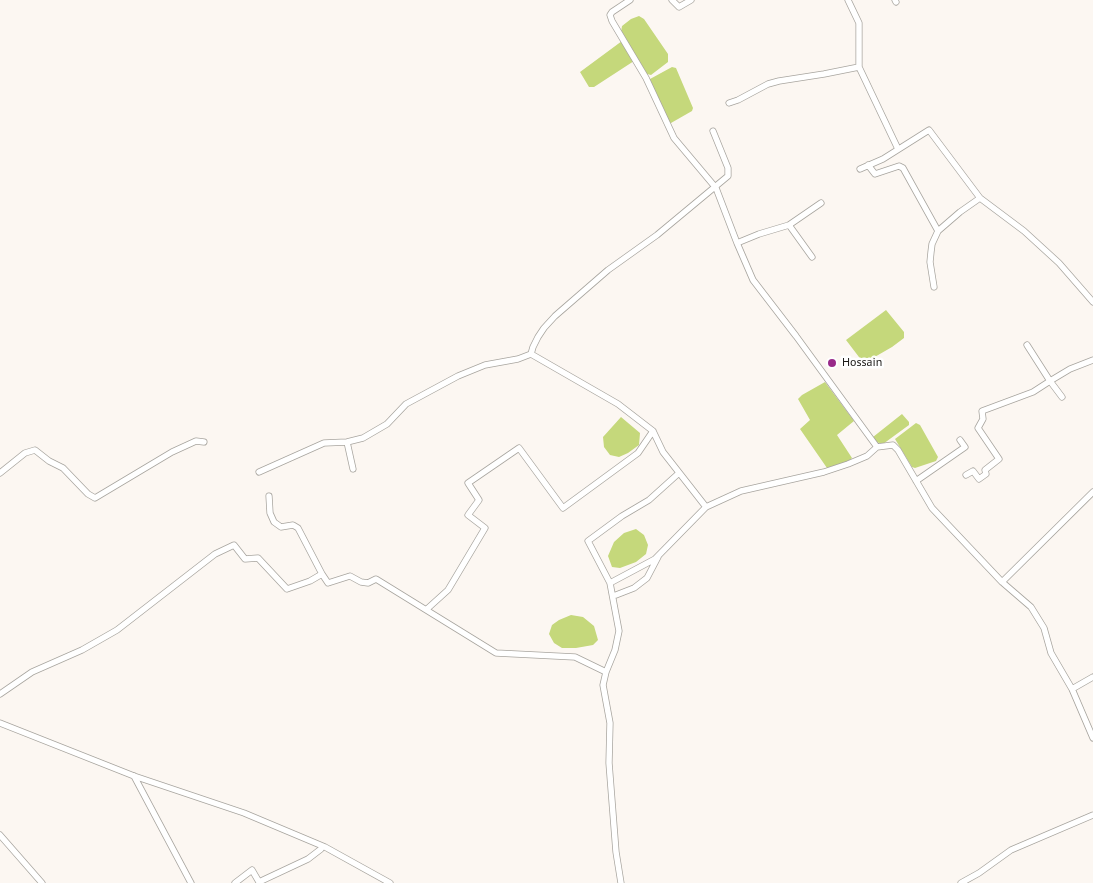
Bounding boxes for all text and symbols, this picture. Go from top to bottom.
place label: Hossain [842,356,882,370]
marker: Hossain [826,357,838,369]

